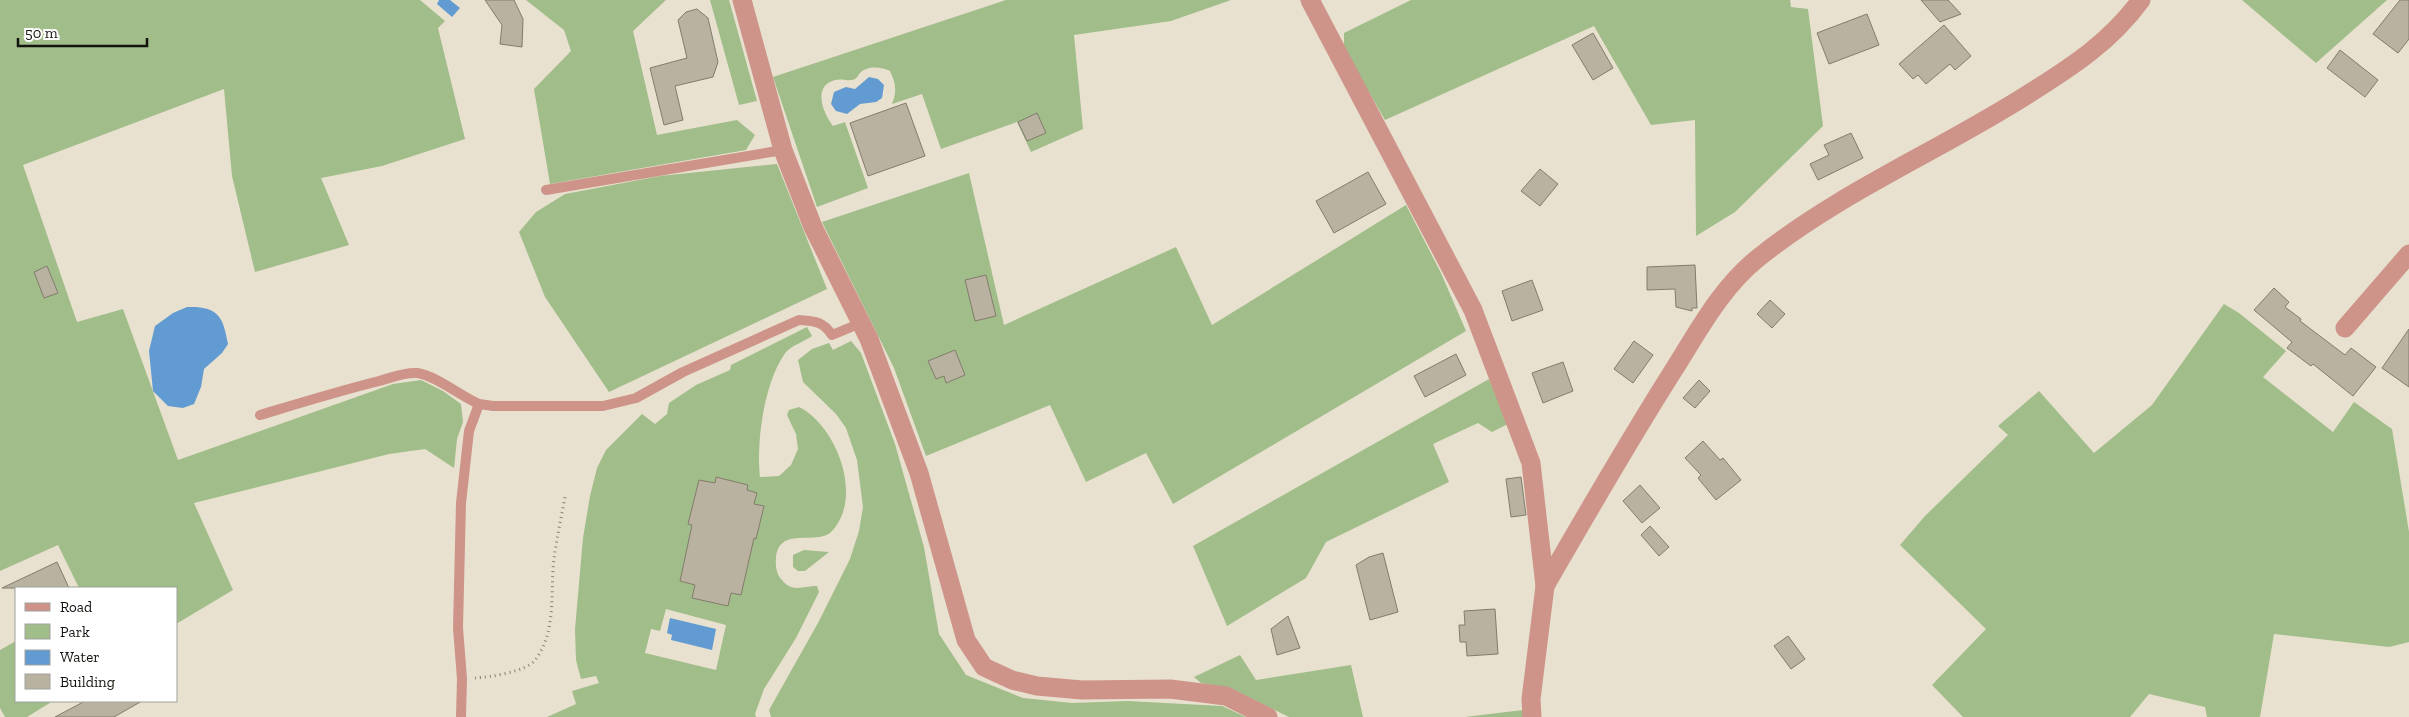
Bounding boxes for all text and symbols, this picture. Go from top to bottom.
scale bar [18,15,146,47]
text: 50 m [25,24,58,42]
legend [15,587,178,702]
text: Road [60,598,93,616]
text: Park [60,623,90,641]
text: Water [60,648,100,666]
text: Building [60,673,115,691]

